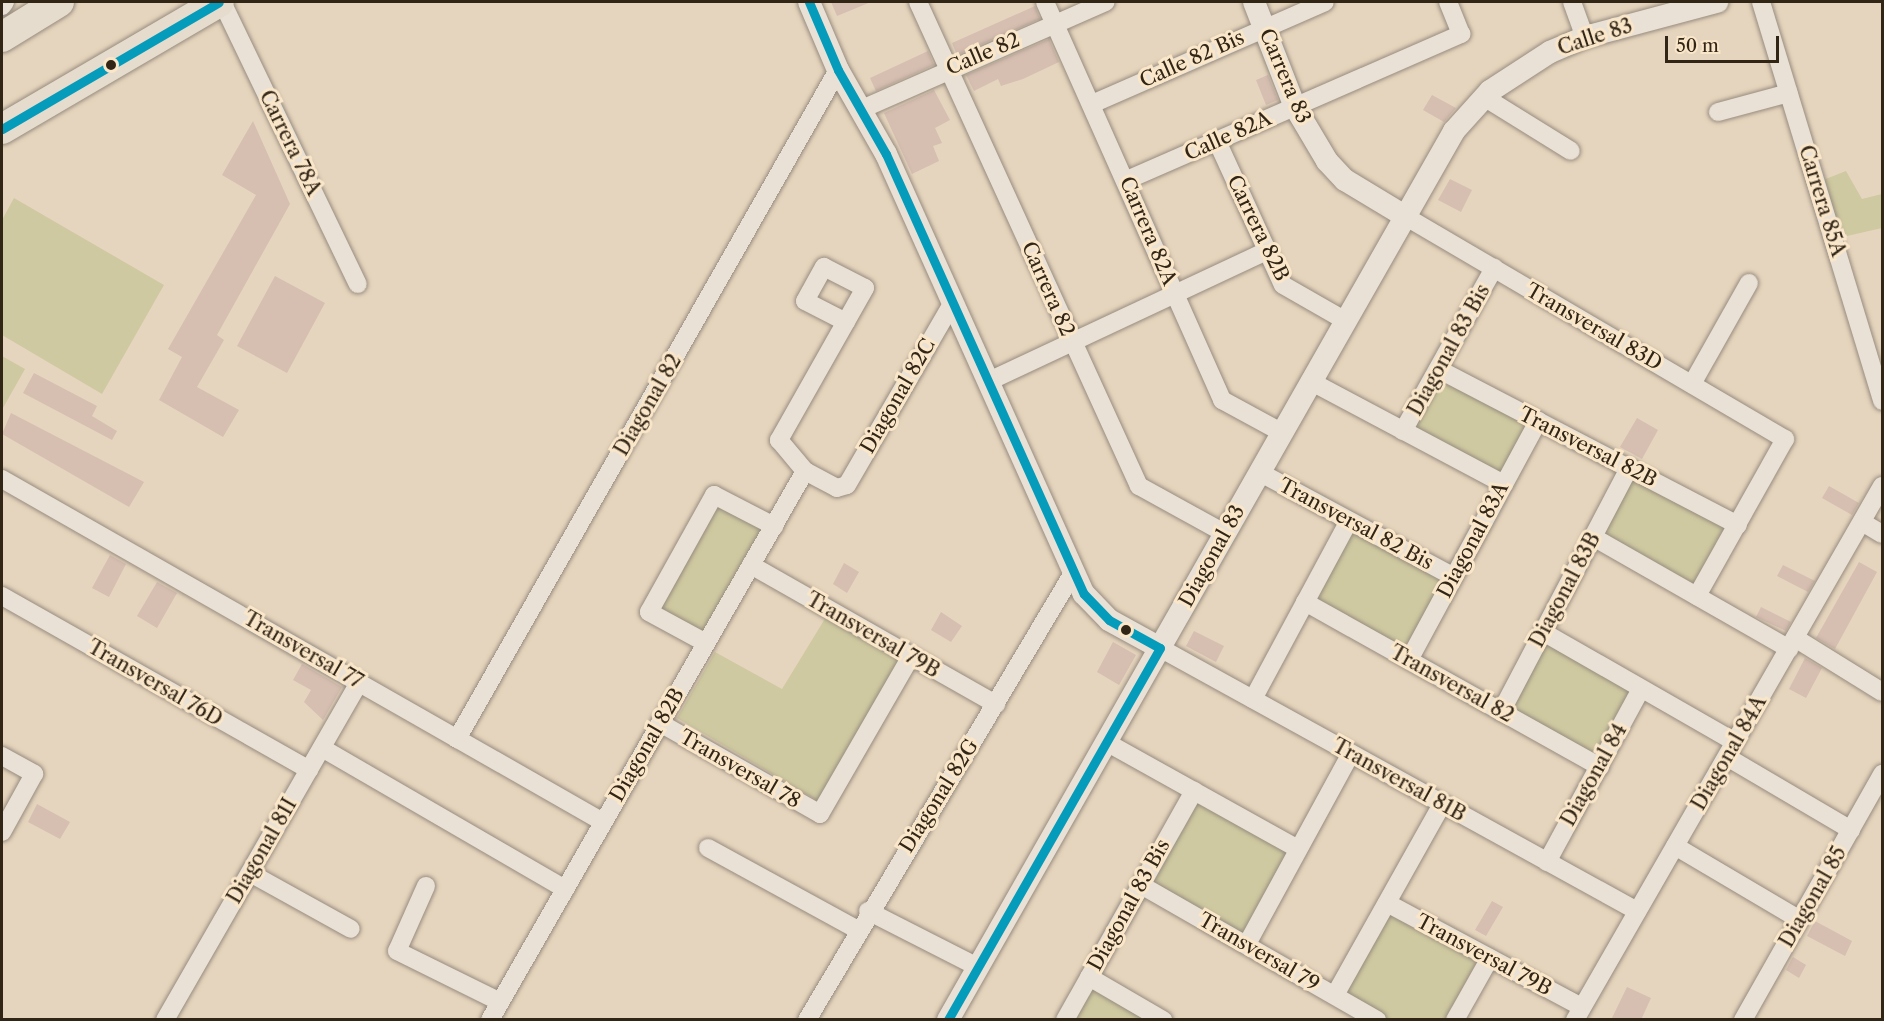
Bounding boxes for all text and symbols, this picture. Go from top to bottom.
street label: Calle 83 [1555,14,1635,60]
scale bar [1668,24,1782,62]
street label: Calle 82 Bis [1136,25,1248,93]
street label: Carrera 83 [1254,25,1316,127]
street label: Calle 82 [943,28,1023,80]
text: 50 m [1676,35,1719,57]
unlabelled marker [105,59,117,71]
street label: Carrera 78A [254,86,326,200]
street label: Calle 82A [1181,106,1275,166]
street label: Carrera 85A [1794,142,1850,260]
street label: Carrera 82B [1222,171,1294,285]
street label: Carrera 82A [1114,173,1182,289]
street label: Carrera 82 [1016,238,1080,340]
street label: Transversal 83D [1522,278,1666,376]
street label: Diagonal 83 Bis [1403,280,1495,420]
street label: Diagonal 82C [855,334,941,458]
street label: Diagonal 82 [609,350,687,460]
street label: Transversal 82B [1515,402,1661,492]
street label: Transversal 82 Bis [1275,473,1437,575]
street label: Diagonal 83A [1432,478,1514,602]
street label: Diagonal 83 [1174,501,1250,611]
street label: Diagonal 83B [1525,528,1605,652]
street label: Transversal 79B [802,587,944,683]
street label: Transversal 77 [239,606,367,694]
unlabelled marker [1120,624,1132,636]
street label: Transversal 76D [83,635,227,731]
street label: Transversal 82 [1386,640,1518,728]
street label: Diagonal 82B [605,684,689,806]
street label: Diagonal 84A [1687,691,1771,815]
street label: Diagonal 84 [1556,720,1632,830]
street label: Transversal 78 [675,725,805,813]
street label: Transversal 81B [1328,734,1470,826]
street label: Diagonal 82G [895,735,983,857]
street label: Diagonal 81I [222,794,302,908]
street label: Diagonal 83 Bis [1083,835,1175,975]
street label: Diagonal 85 [1774,842,1852,952]
street label: Transversal 79 [1194,908,1324,996]
street label: Transversal 79B [1412,909,1556,1001]

